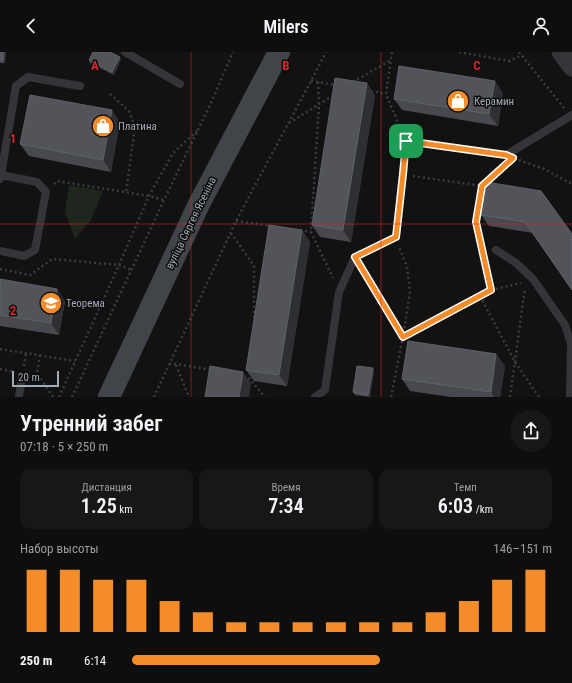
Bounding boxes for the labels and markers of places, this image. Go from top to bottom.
shop icon: Керамин [445,88,471,114]
place label: Керамин [474,95,514,108]
shop icon: Платина [90,113,116,139]
place label: Платина [118,120,157,133]
pin [389,124,423,158]
school or university icon: Теорема [38,290,64,316]
place label: Теорема [66,297,105,310]

